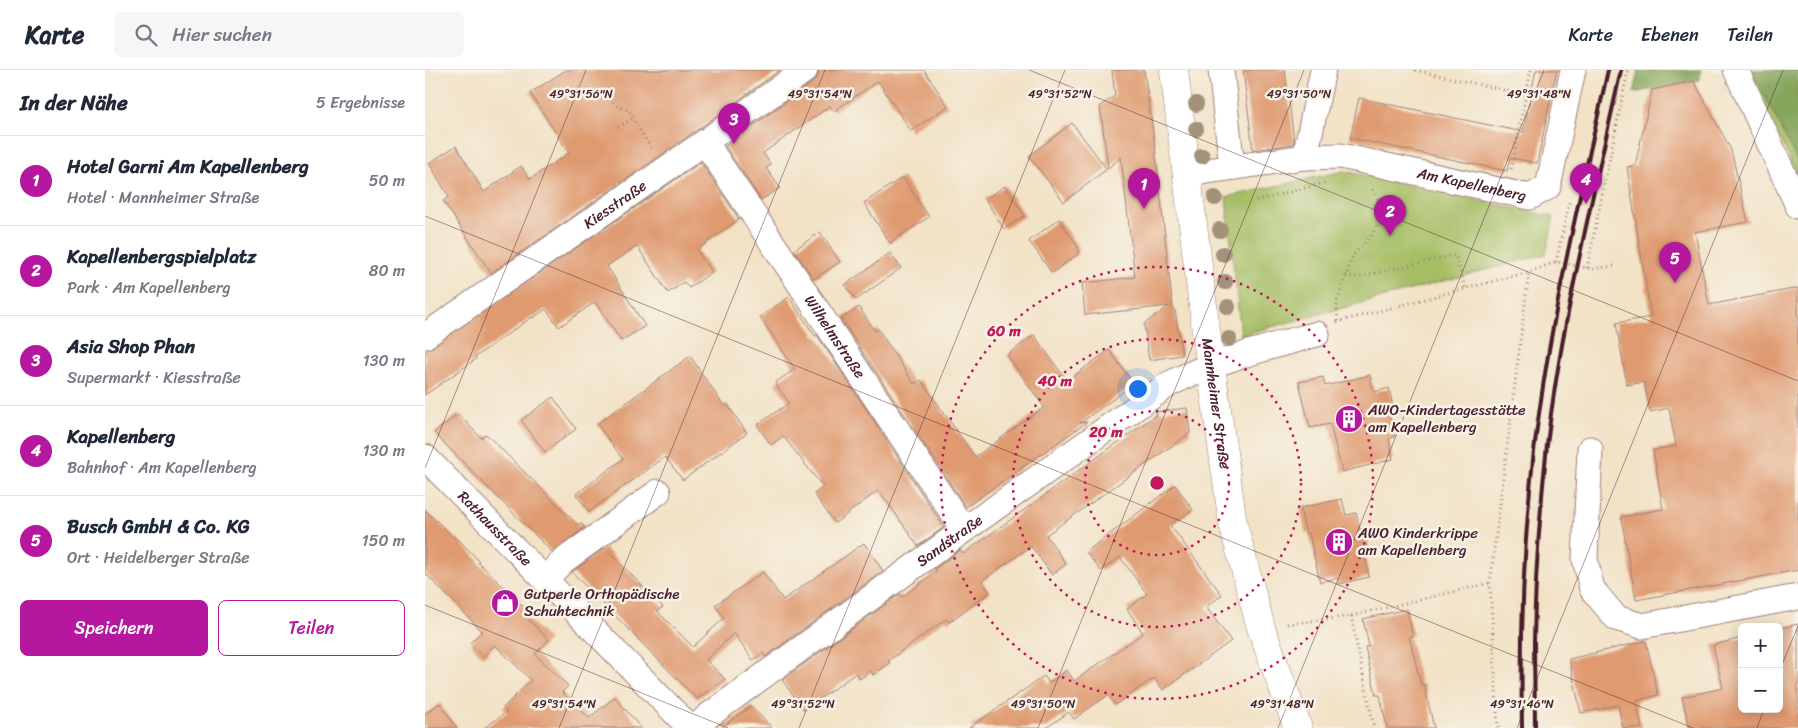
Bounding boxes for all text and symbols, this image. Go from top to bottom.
search box [114,12,464,57]
text: Karte [25,14,84,56]
text: Hier suchen [172,18,272,51]
text: Karte [1569,19,1613,51]
text: Ebenen [1641,19,1699,51]
text: Teilen [1727,19,1773,51]
icon: search [132,21,160,49]
text: 49°31'56"N [549,83,614,105]
text: 49°31'54"N [788,83,853,105]
text: 49°31'52"N [1028,83,1093,105]
text: 49°31'50"N [1267,83,1332,105]
text: 49°31'48"N [1507,83,1572,105]
text: In der Nähe [20,84,128,122]
text: 5 Ergebnisse [316,88,405,117]
pin: 3 [718,103,750,144]
text: Hotel Garni Am Kapellenberg [67,150,309,183]
street label: Am Kapellenberg [1414,160,1529,209]
pin: 4 [1570,163,1602,204]
text: 1 [33,166,39,195]
text: 50 m [369,166,405,195]
pin: 1 [1128,168,1160,209]
street label: Kiesstraße [578,173,652,236]
text: Hotel · Mannheimer Straße [67,183,259,212]
pin: 2 [1374,195,1406,236]
text: Kapellenbergspielplatz [67,240,256,273]
pin: 5 [1659,242,1691,283]
text: 2 [31,256,41,285]
text: 80 m [369,256,405,285]
text: Park · Am Kapellenberg [67,273,231,302]
street label: Wilhelmstraße [797,289,873,384]
text: 60 m [986,318,1021,344]
text: Asia Shop Phan [67,330,195,363]
street label: Mannheimer Straße [1194,336,1238,470]
text: 3 [32,346,40,375]
text: 130 m [363,346,405,375]
text: Supermarkt · Kiesstraße [67,363,241,392]
text: 40 m [1037,368,1073,394]
your location [1125,376,1151,402]
place label: AWO-Kindertagesstätte am Kapellenberg [1367,397,1526,440]
building icon: AWO-Kindertagesstätte am Kapellenberg [1334,404,1364,434]
text: 20 m [1088,419,1123,445]
text: Kapellenberg [67,420,175,453]
text: 4 [31,436,41,465]
text: 130 m [363,436,405,465]
text: Bahnhof · Am Kapellenberg [67,453,257,482]
centre of rings [1148,474,1166,492]
street label: Rathausstraße [451,484,539,573]
street label: Sandstraße [911,508,988,574]
text: Busch GmbH & Co. KG [67,510,250,543]
place label: AWO Kinderkrippe am Kapellenberg [1357,520,1478,563]
text: 5 [31,526,41,555]
text: 150 m [362,526,405,555]
building icon: AWO Kinderkrippe am Kapellenberg [1324,527,1354,557]
text: Ort · Heidelberger Straße [67,543,249,572]
place label: Gutperle Orthopädische Schuhtechnik [524,581,680,624]
shop icon: Gutperle Orthopädische Schuhtechnik [490,588,520,618]
button: Speichern [20,600,208,656]
button: Teilen [218,600,405,656]
map controls [1738,623,1783,713]
button: + [1738,623,1783,668]
button: − [1738,668,1783,713]
text: 49°31'54"N [532,693,597,715]
text: 49°31'52"N [771,693,836,715]
text: 49°31'50"N [1011,693,1076,715]
text: 49°31'48"N [1250,693,1315,715]
text: 49°31'46"N [1490,693,1555,715]

